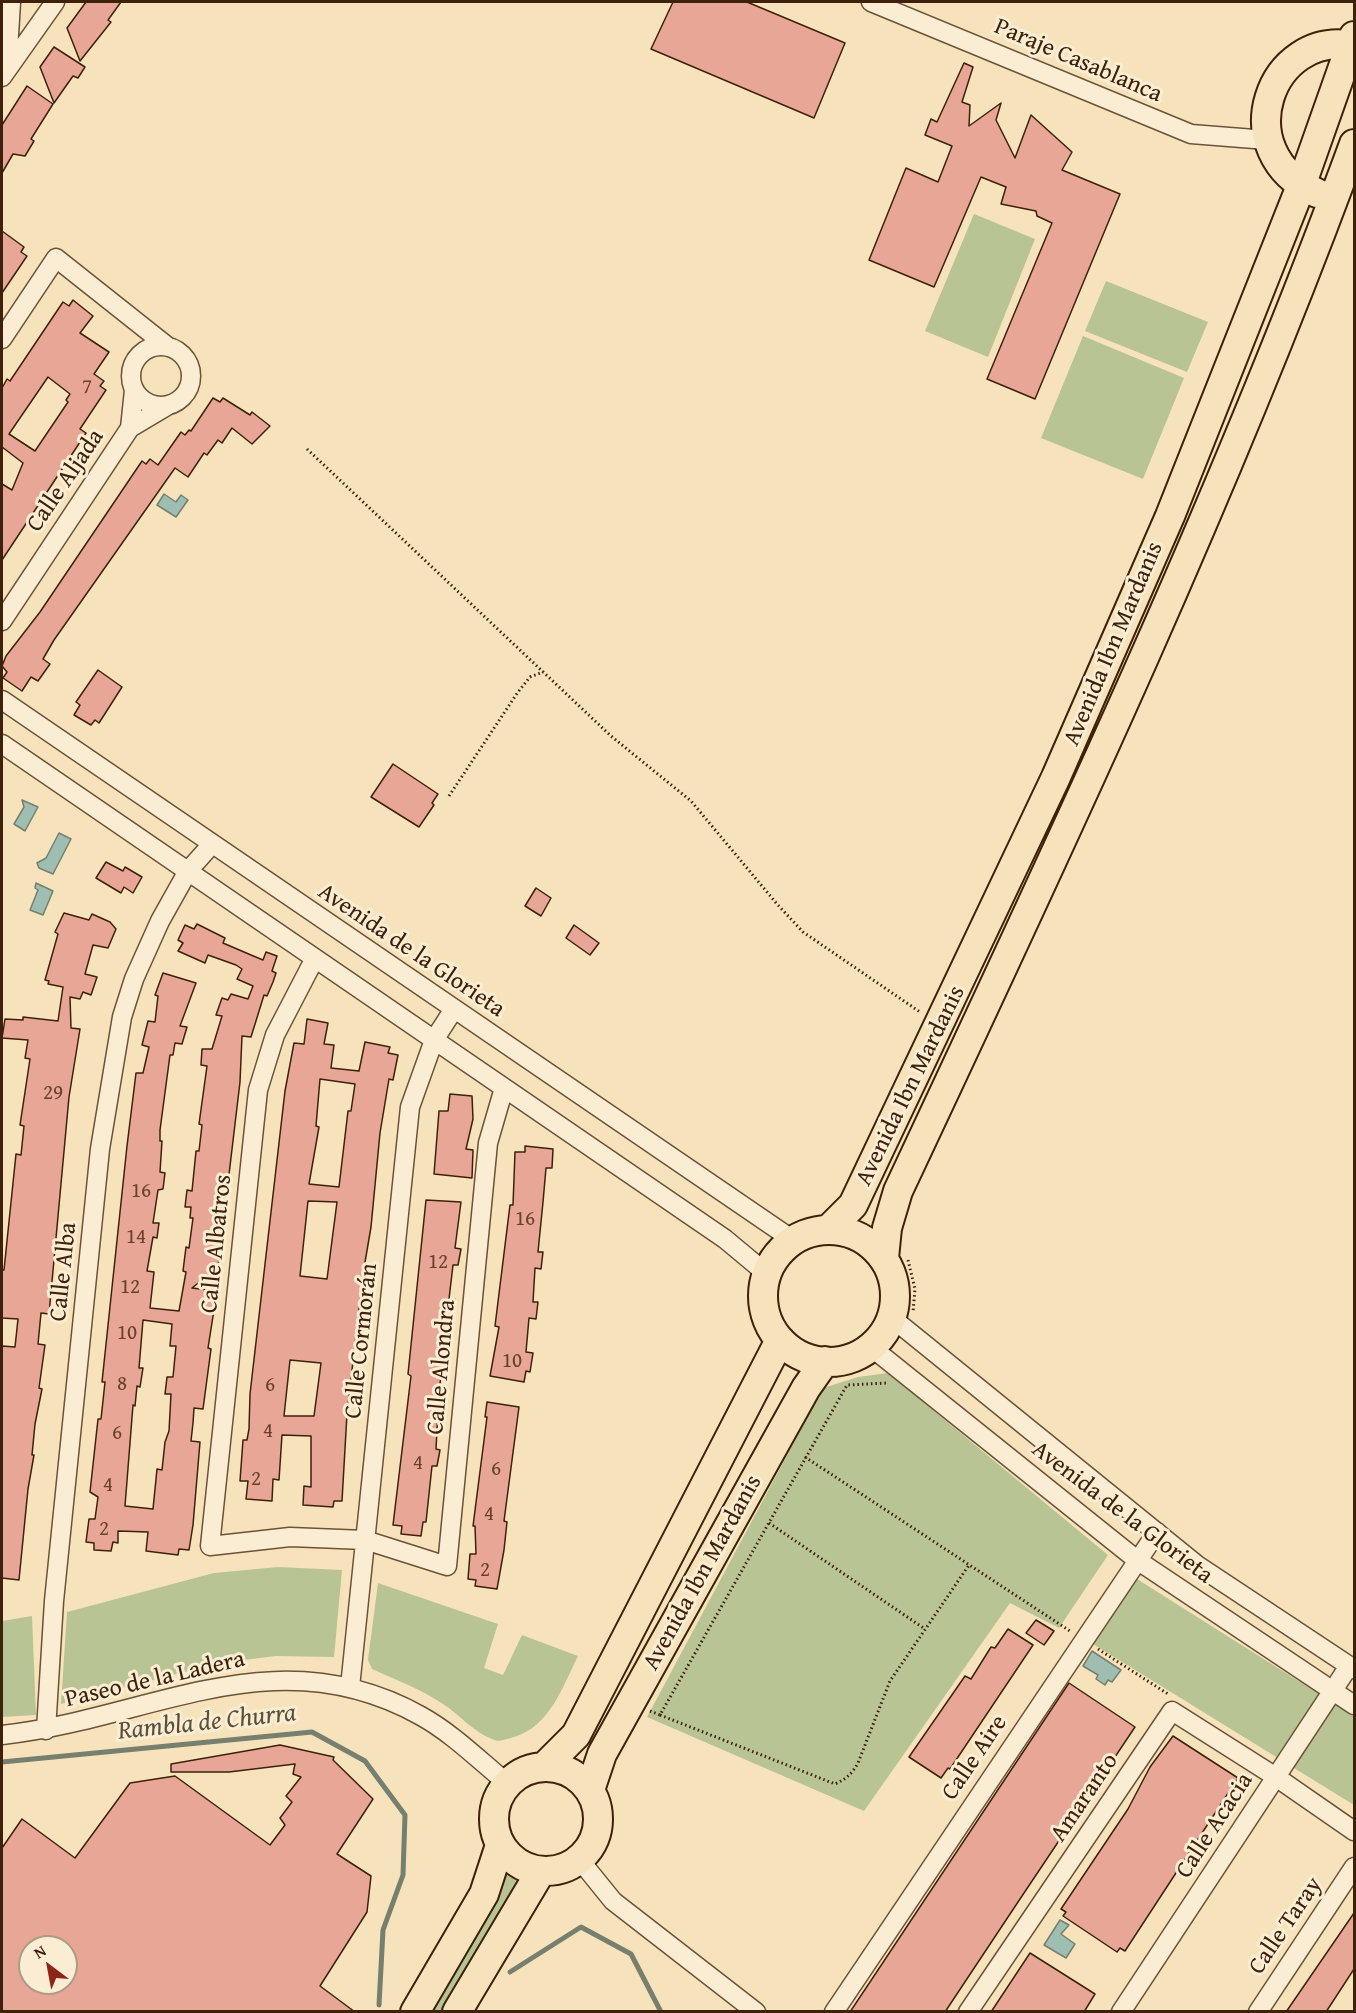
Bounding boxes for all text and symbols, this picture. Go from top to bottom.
street label: Paraje Casablanca [990,13,1166,109]
house number: 7 [82,375,92,401]
street label: Calle Aljada [21,424,111,538]
street label: Avenida Ibn Mardanis [1058,538,1170,750]
street label: Avenida de la Glorieta [312,878,510,1024]
street label: Avenida Ibn Mardanis [850,981,972,1191]
house number: 29 [43,1081,63,1107]
street label: Calle Albatros [195,1173,239,1315]
house number: 16 [131,1179,151,1205]
house number: 16 [515,1207,535,1233]
street label: Calle Alba [44,1221,84,1323]
house number: 14 [126,1225,146,1251]
house number: 12 [428,1250,448,1276]
street label: Calle Cormorán [340,1262,384,1420]
house number: 12 [120,1275,140,1301]
street label: Calle Alondra [422,1298,462,1436]
house number: 10 [117,1321,137,1347]
house number: 10 [502,1349,522,1375]
house number: 8 [117,1372,127,1398]
house number: 6 [265,1373,275,1399]
house number: 4 [263,1419,273,1445]
house number: 6 [112,1421,122,1447]
street label: Avenida de la Glorieta [1026,1436,1218,1590]
house number: 4 [413,1451,423,1477]
house number: 6 [491,1457,501,1483]
house number: 2 [251,1467,261,1493]
street label: Avenida Ibn Mardanis [637,1470,769,1676]
house number: 4 [103,1473,113,1499]
house number: 4 [484,1502,494,1528]
house number: 2 [99,1517,109,1543]
house number: 2 [480,1558,490,1584]
street label: Paseo de la Ladera [62,1645,248,1715]
water label: Rambla de Churra [116,1698,298,1748]
street label: Calle Aire [936,1710,1014,1806]
street label: Amaranto [1045,1748,1125,1848]
street label: Calle Acacia [1170,1768,1260,1884]
street label: Calle Taray [1243,1872,1329,1980]
north arrow [18,1935,78,1995]
text: N [29,1938,50,1964]

